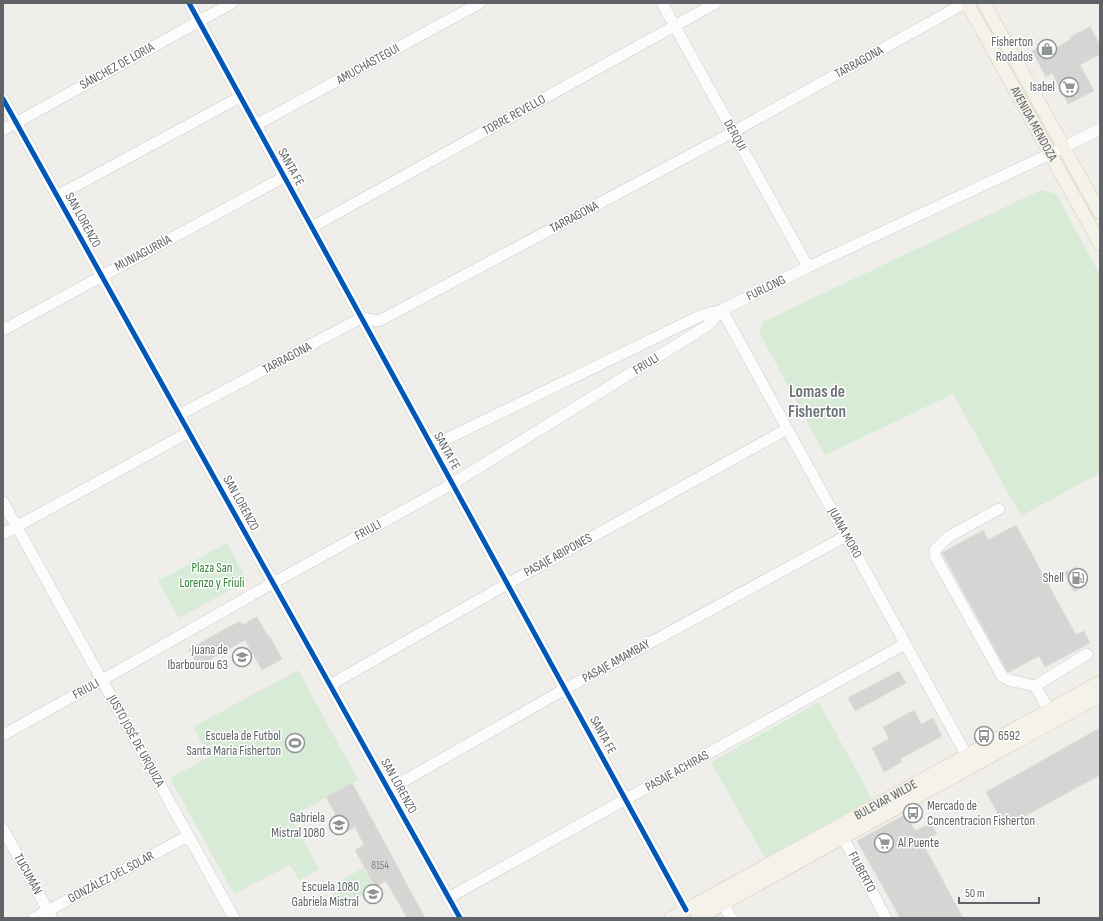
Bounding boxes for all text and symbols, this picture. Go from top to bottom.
place label: Fisherton Rodados [991,34,1033,65]
shop icon: Fisherton Rodados [1036,38,1058,60]
street label: SÁNCHEZ DE LORIA [77,39,157,93]
street label: AMUCHÁSTEGUI [333,40,402,88]
street label: TARRAGONA [832,42,886,82]
supermarket icon: Isabel [1058,76,1080,98]
place label: Isabel [1030,79,1055,95]
street label: AVENIDA MENDOZA [1006,83,1061,164]
street label: TORRE REVELLO [480,91,548,139]
street label: DERQUI [720,117,750,153]
street label: SANTA FE [274,145,308,189]
street label: SAN LORENZO [61,190,105,250]
street label: TARRAGONA [547,197,601,236]
street label: MUNIAGURRÍA [112,231,175,275]
street label: FURLONG [744,272,788,304]
street label: TARRAGONA [260,338,314,377]
street label: FRIULI [630,350,662,378]
district label: Lomas de Fisherton [788,382,846,422]
street label: SANTA FE [430,429,464,473]
street label: SAN LORENZO [219,473,263,533]
street label: JUANA MORO [824,504,865,561]
street label: FRIULI [352,516,384,544]
street label: PASAJE ABIPONES [521,529,595,580]
park label: Plaza San Lorenzo y Friuli [179,560,245,591]
fuel station icon: Shell [1067,567,1089,589]
place label: Shell [1043,570,1064,586]
street label: PASAJE AMAMBAY [579,636,653,686]
place label: Juana de Ibarbourou 63 [167,642,228,673]
school or university icon: Juana de Ibarbourou 63 [231,646,253,668]
street label: FRIULI [70,675,102,703]
street label: JUSTO JOSÉ DE URQUIZA [104,691,168,790]
street label: SANTA FE [586,713,620,757]
bus stop icon: 6592 [973,725,995,747]
place label: Escuela de Futbol Santa Maria Fisherton [186,728,281,759]
place label: 6592 [998,728,1020,744]
sports icon: Escuela de Futbol Santa Maria Fisherton [284,732,306,754]
street label: PASAJE ACHIRAS [642,747,712,795]
street label: SAN LORENZO [377,756,421,816]
street label: BULEVAR WILDE [851,776,920,824]
place label: Mercado de Concentracion Fisherton [927,798,1035,829]
bus stop icon: Mercado de Concentracion Fisherton [902,802,924,824]
place label: Gabriela Mistral 1080 [271,810,325,841]
school or university icon: Gabriela Mistral 1080 [328,814,350,836]
supermarket icon: Al Puente [873,832,895,854]
place label: Al Puente [897,835,939,851]
street label: GONZÁLEZ DEL SOLAR [65,848,157,906]
street label: FILIBERTO [845,849,879,895]
street label: TUCUMÁN [10,851,46,897]
house number: 8154 [371,859,389,872]
place label: Escuela 1080 Gabriela Mistral [292,879,359,910]
scale bar [959,879,1039,905]
school or university icon: Escuela 1080 Gabriela Mistral [362,883,384,905]
text: 50 m [965,886,985,901]

